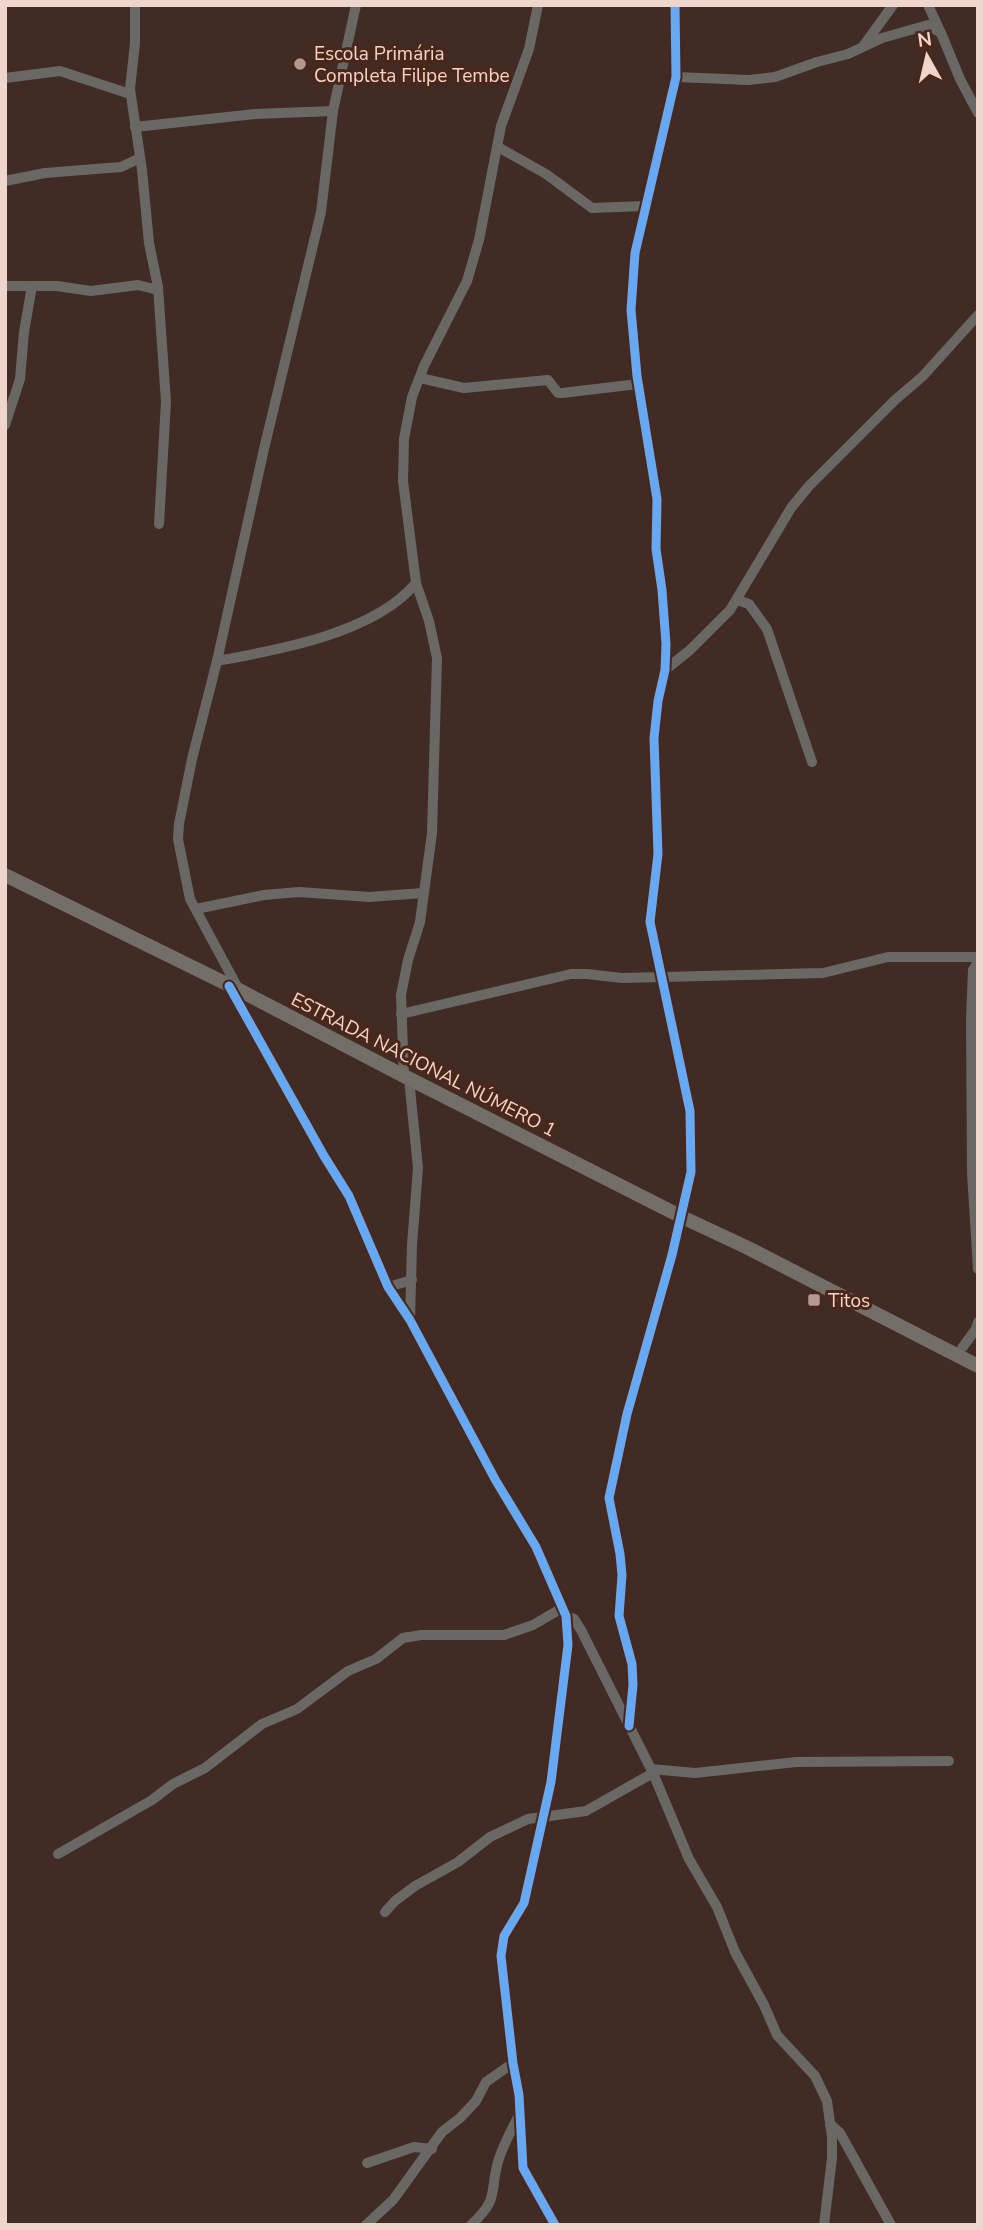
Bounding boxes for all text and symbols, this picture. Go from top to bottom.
north arrow [892,21,962,91]
text: N [916,26,934,54]
place label: Escola Primária Completa Filipe Tembe [314,41,510,89]
marker: Escola Primária Completa Filipe Tembe [292,56,308,72]
street label: ESTRADA NACIONAL NÚMERO 1 [286,986,561,1143]
place label: Titos [828,1288,870,1314]
marker: Titos [806,1292,822,1308]

